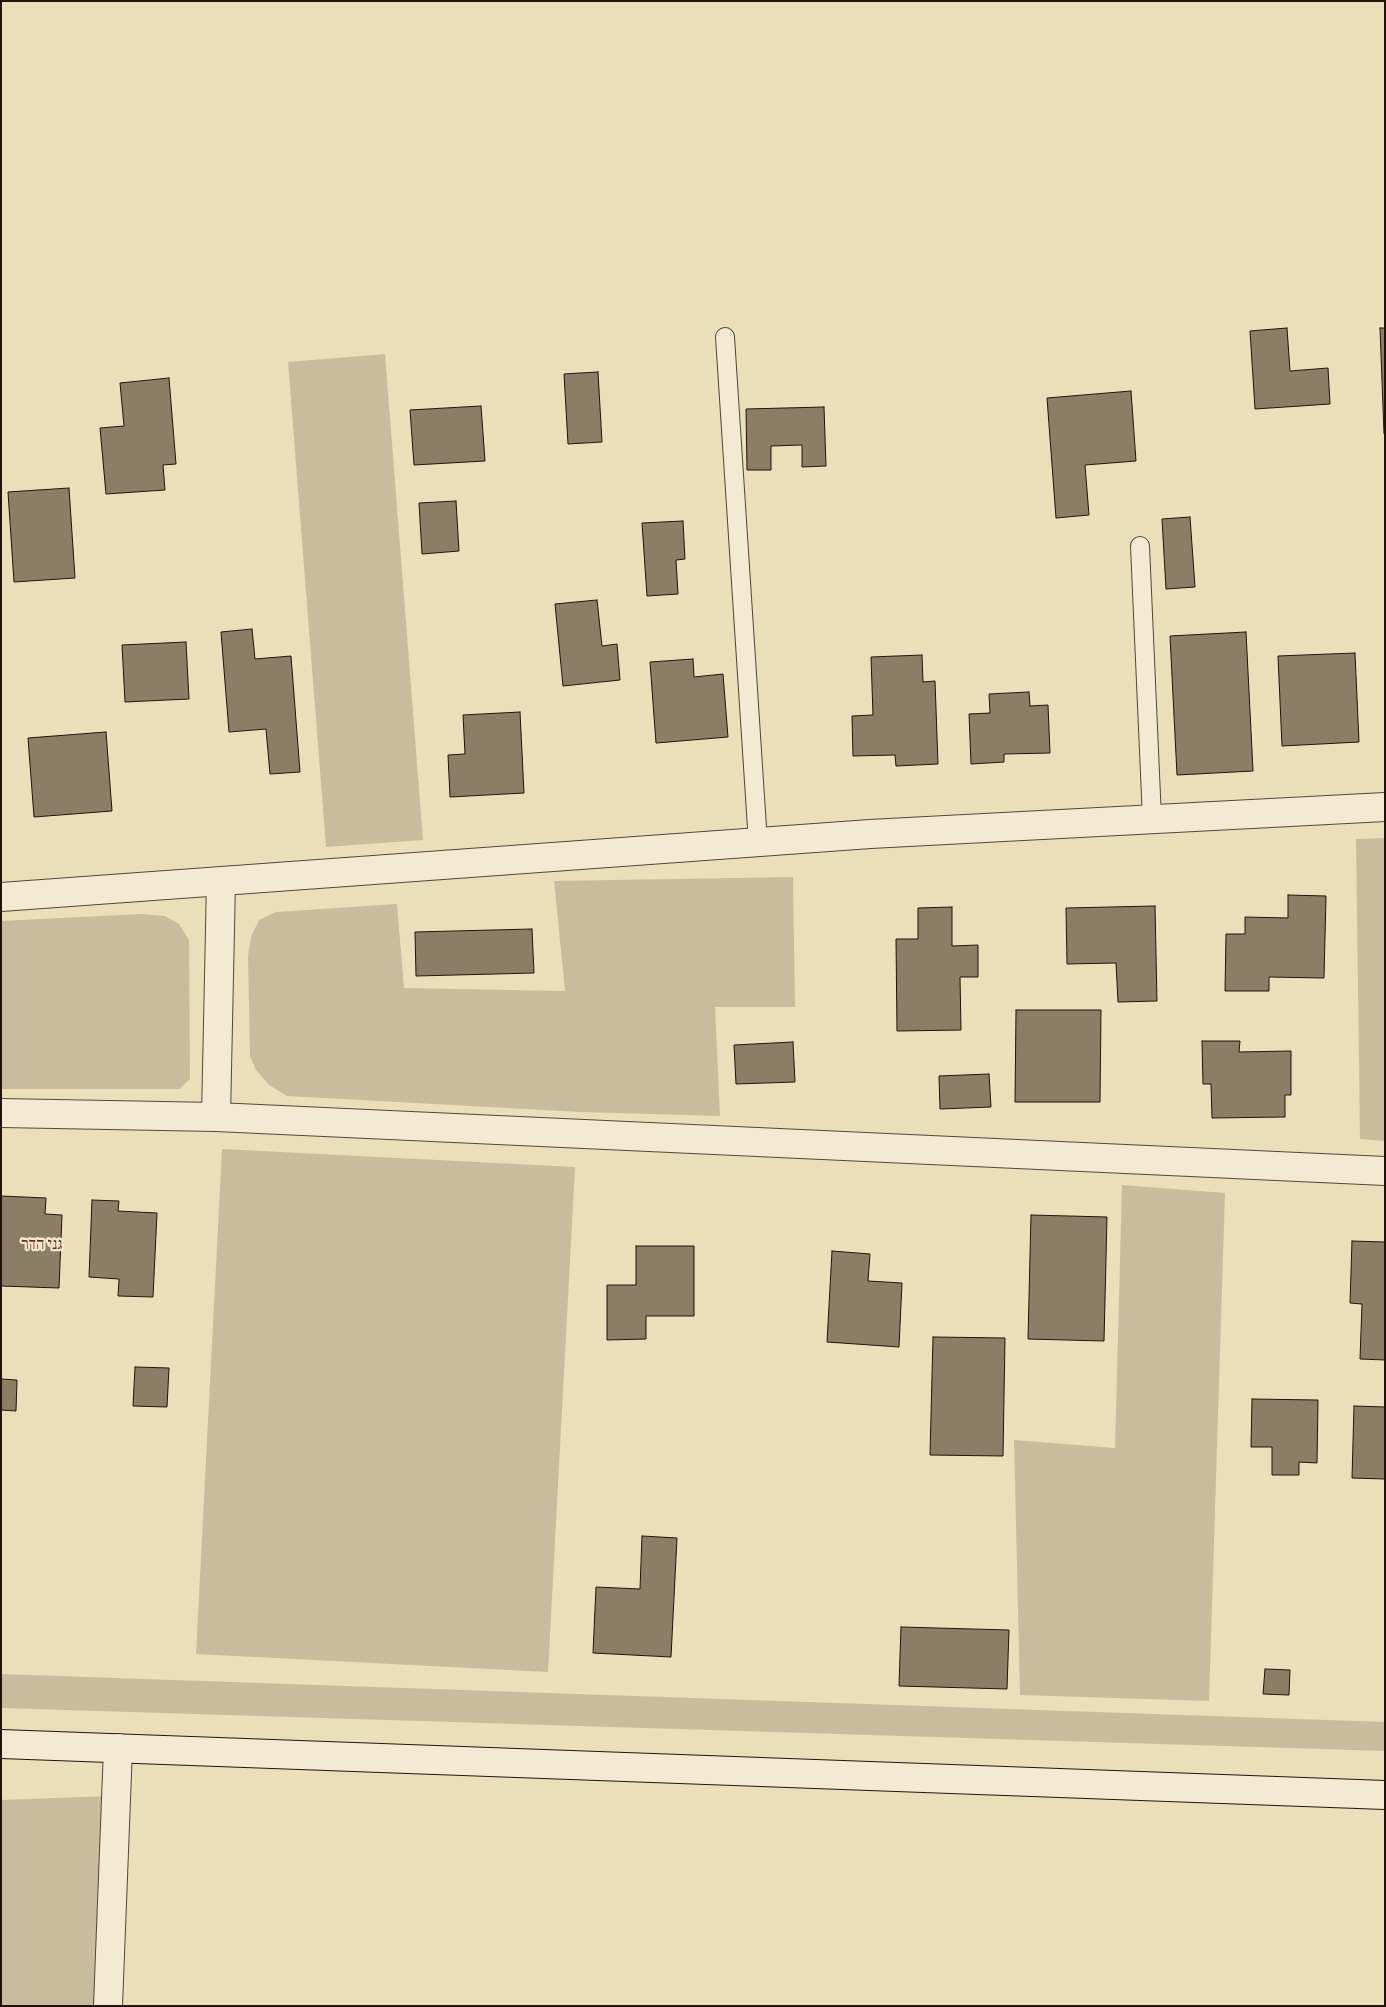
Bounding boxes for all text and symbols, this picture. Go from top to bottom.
district label: גני הדר [21,1236,63,1256]

